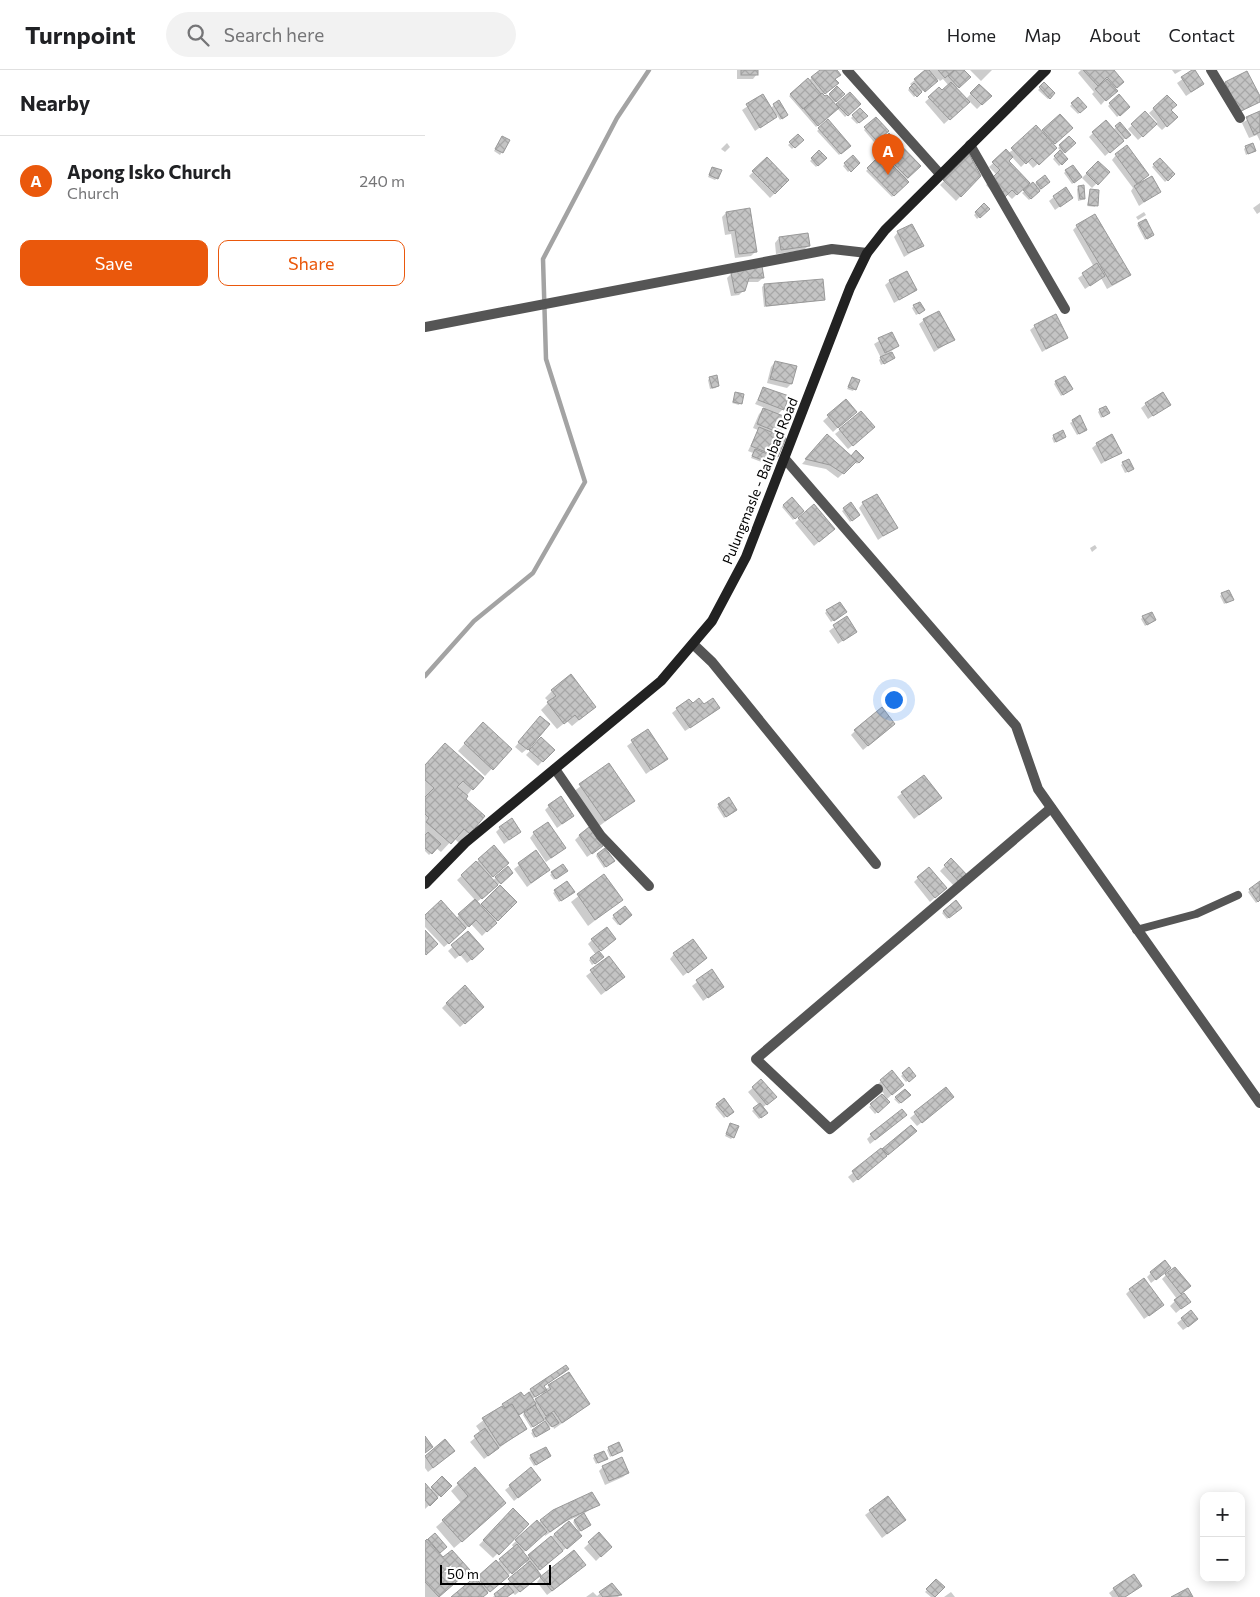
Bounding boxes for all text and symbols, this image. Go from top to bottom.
search box [166,12,516,57]
text: Turnpoint [25,20,136,49]
icon: search [184,21,212,49]
text: Search here [224,23,324,46]
text: Home [947,24,996,46]
text: Map [1024,24,1061,46]
text: About [1089,24,1141,46]
text: Contact [1169,24,1235,46]
text: Nearby [20,90,90,115]
pin: A [872,134,904,175]
text: Apong Isko Church [67,160,231,183]
text: A [30,171,42,190]
text: 240 m [359,171,405,190]
text: Church [67,183,119,202]
button: Save [20,240,208,286]
button: Share [218,240,405,286]
street label: Pulungmasle - Balubad Road [718,395,801,567]
your location [881,687,907,713]
map controls [1200,1492,1245,1582]
button: + [1200,1492,1245,1537]
button: − [1200,1537,1245,1582]
scale bar [440,1562,551,1585]
text: 50 m [447,1565,479,1582]

